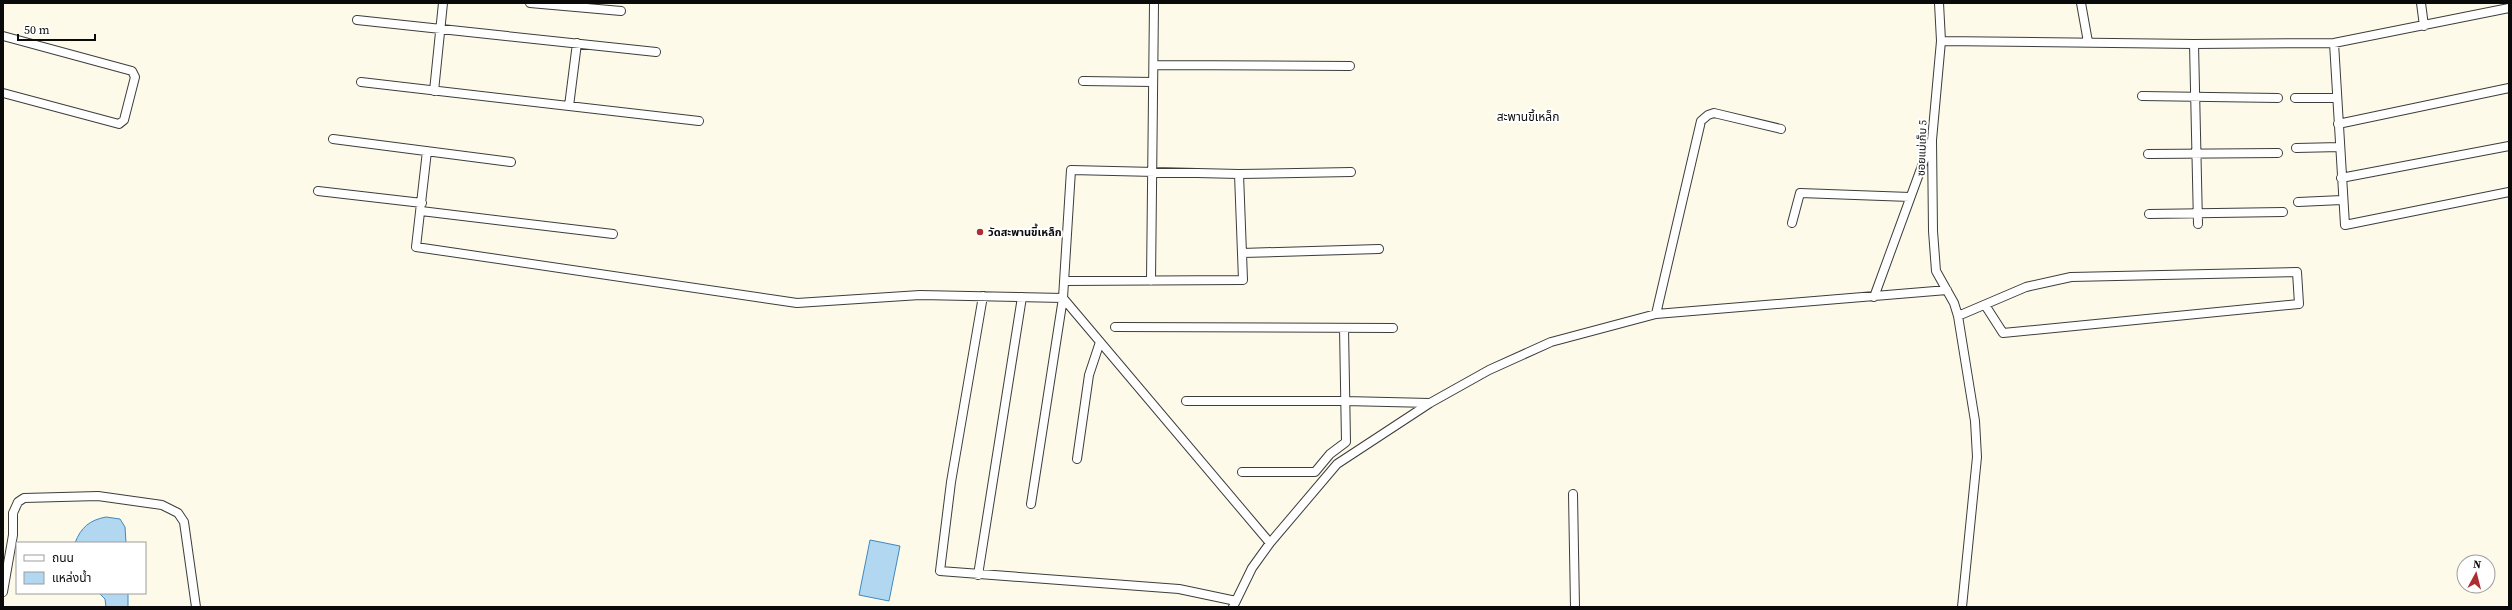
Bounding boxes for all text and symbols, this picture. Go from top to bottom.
scale bar [18,16,95,42]
text: 50 m [24,22,50,38]
district label: สะพานขี้เหล็ก [1497,108,1559,125]
street label: ซอยแม่เก็บ 5 [1914,119,1930,177]
place label: วัดสะพานขี้เหล็ก [988,223,1062,240]
marker: วัดสะพานขี้เหล็ก [975,227,985,237]
legend [16,542,146,594]
text: ถนน [52,550,74,566]
north arrow [2456,554,2496,594]
text: N [2472,557,2482,573]
text: แหล่งน้ำ [52,569,91,586]

